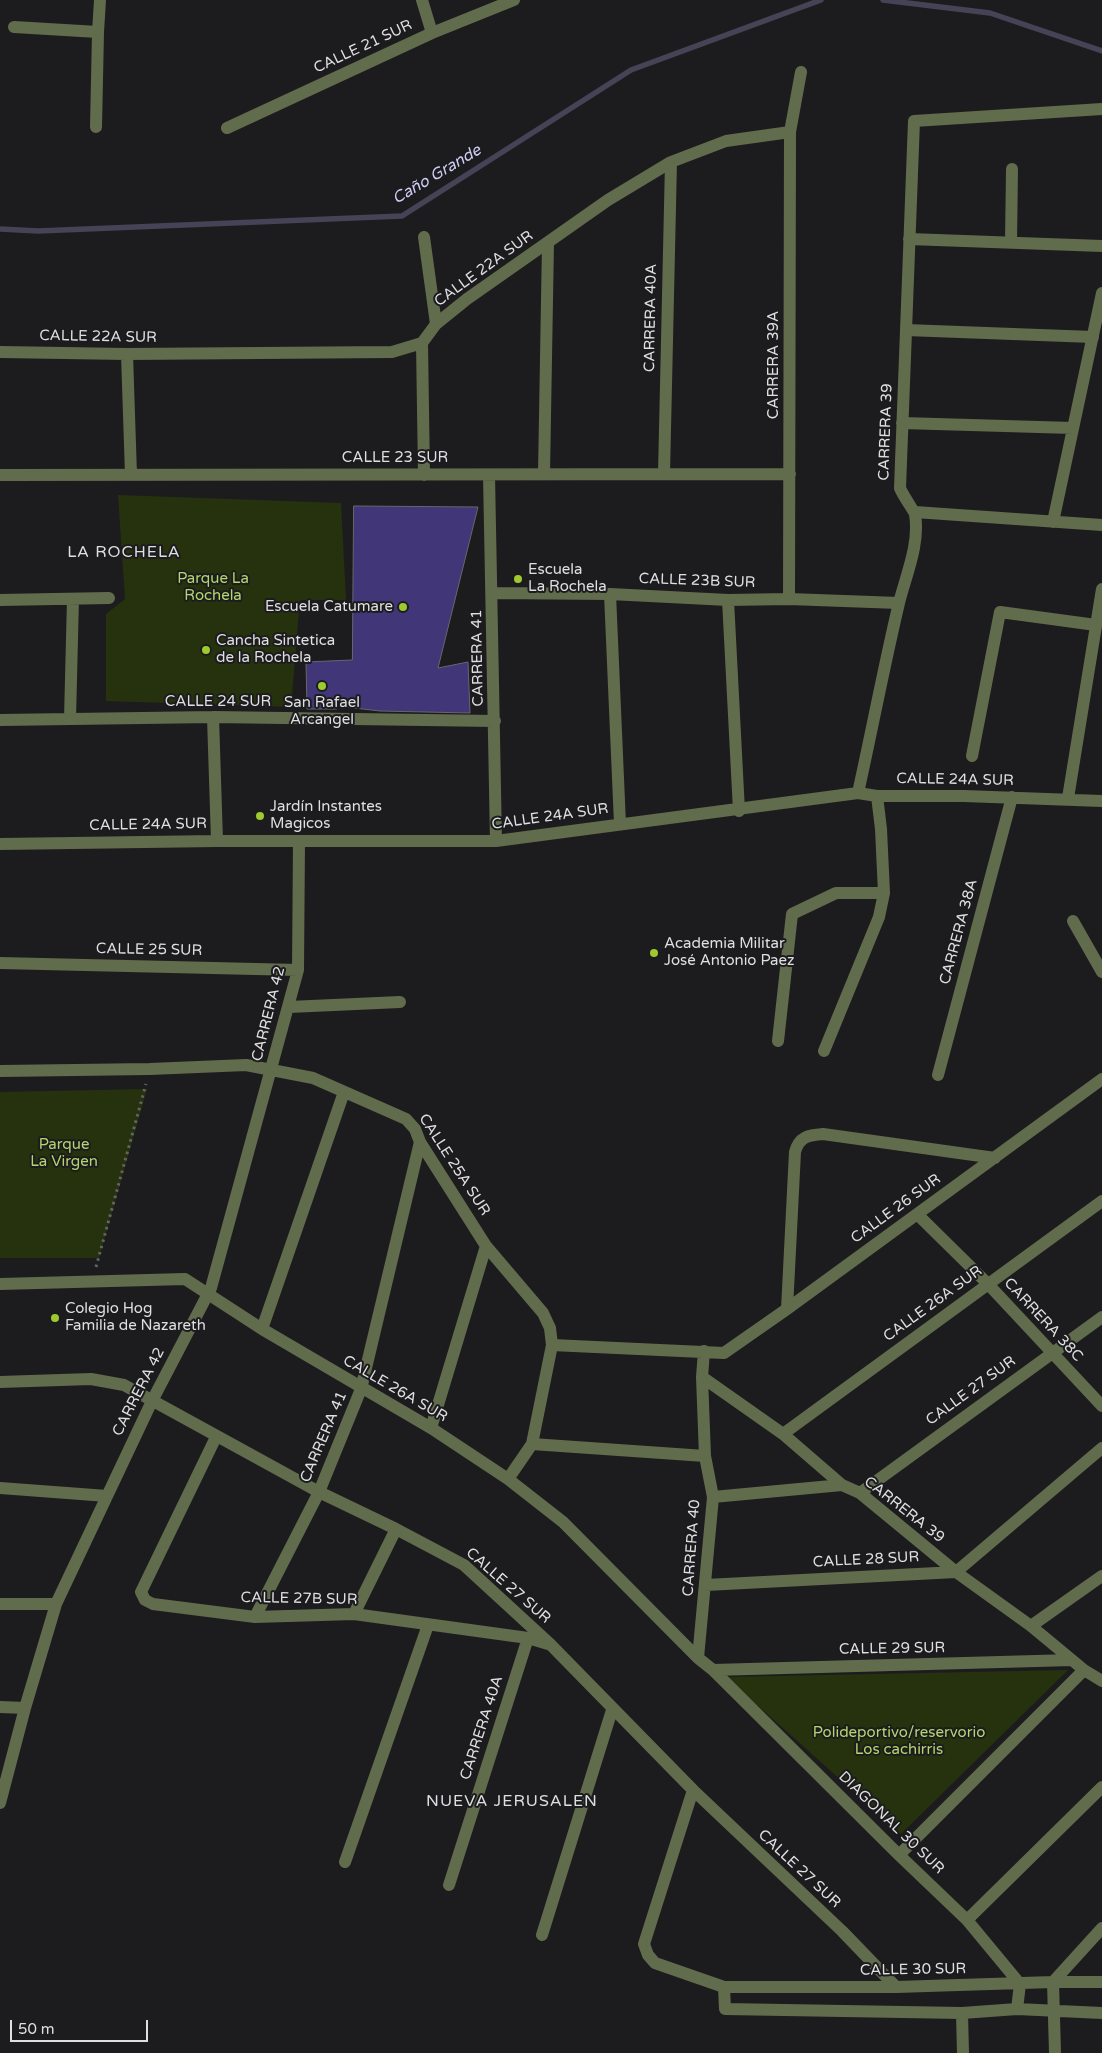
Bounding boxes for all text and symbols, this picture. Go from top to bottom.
street label: CALLE 21 SUR [311,16,415,78]
water label: Caño Grande [389,141,485,209]
street label: CALLE 22A SUR [431,227,537,311]
street label: CARRERA 40A [641,264,661,372]
street label: CARRERA 39A [765,311,783,419]
street label: CALLE 22A SUR [39,327,157,347]
street label: CARRERA 39 [875,383,897,481]
street label: CALLE 23 SUR [342,449,448,467]
district label: LA ROCHELA [66,543,182,563]
place label: Escuela La Rochela [528,561,607,596]
park label: Parque La Rochela [177,570,249,605]
street label: CALLE 23B SUR [638,570,756,592]
marker: Escuela La Rochela [512,573,524,585]
place label: Escuela Catumare [265,598,393,616]
marker: Escuela Catumare [397,601,409,613]
street label: CARRERA 41 [468,609,488,707]
place label: Cancha Sintetica de la Rochela [216,632,335,667]
marker: Cancha Sintetica de la Rochela [200,644,212,656]
marker: San Rafael Arcangel [316,680,328,692]
street label: CALLE 24 SUR [165,693,271,711]
place label: San Rafael Arcangel [284,694,360,729]
street label: CALLE 24A SUR [896,770,1014,790]
place label: Jardín Instantes Magicos [270,798,382,833]
street label: CALLE 24A SUR [491,800,609,834]
marker: Jardín Instantes Magicos [254,810,266,822]
street label: CALLE 24A SUR [89,815,207,835]
street label: CARRERA 38A [936,877,982,987]
place label: Academia Militar José Antonio Paez [664,935,794,970]
street label: CALLE 25 SUR [96,940,202,960]
marker: Academia Militar José Antonio Paez [648,947,660,959]
street label: CARRERA 42 [249,965,289,1063]
street label: CALLE 25A SUR [414,1111,494,1219]
park label: Parque La Virgen [30,1136,98,1171]
street label: CALLE 26 SUR [848,1170,944,1248]
street label: CALLE 26A SUR [880,1262,986,1346]
street label: CARRERA 38C [1000,1275,1086,1365]
place label: Colegio Hog Familia de Nazareth [65,1300,206,1335]
marker: Colegio Hog Familia de Nazareth [49,1312,61,1324]
street label: CARRERA 42 [109,1345,169,1439]
street label: CALLE 26A SUR [340,1352,450,1426]
street label: CALLE 27 SUR [923,1352,1019,1430]
street label: CARRERA 41 [297,1389,351,1485]
street label: CARRERA 39 [860,1473,948,1547]
street label: CARRERA 40 [680,1499,704,1597]
street label: CALLE 27 SUR [462,1544,554,1628]
street label: CALLE 28 SUR [812,1548,920,1572]
street label: CALLE 27B SUR [240,1589,358,1609]
street label: CALLE 29 SUR [839,1639,945,1659]
street label: CARRERA 40A [457,1674,507,1782]
park label: Polideportivo/reservorio Los cachirris [813,1724,985,1759]
street label: DIAGONAL 30 SUR [834,1768,948,1878]
district label: NUEVA JERUSALEN [424,1792,600,1812]
street label: CALLE 27 SUR [754,1826,844,1912]
street label: CALLE 30 SUR [860,1960,966,1980]
scale bar [12,2010,150,2042]
text: 50 m [18,2020,55,2038]

